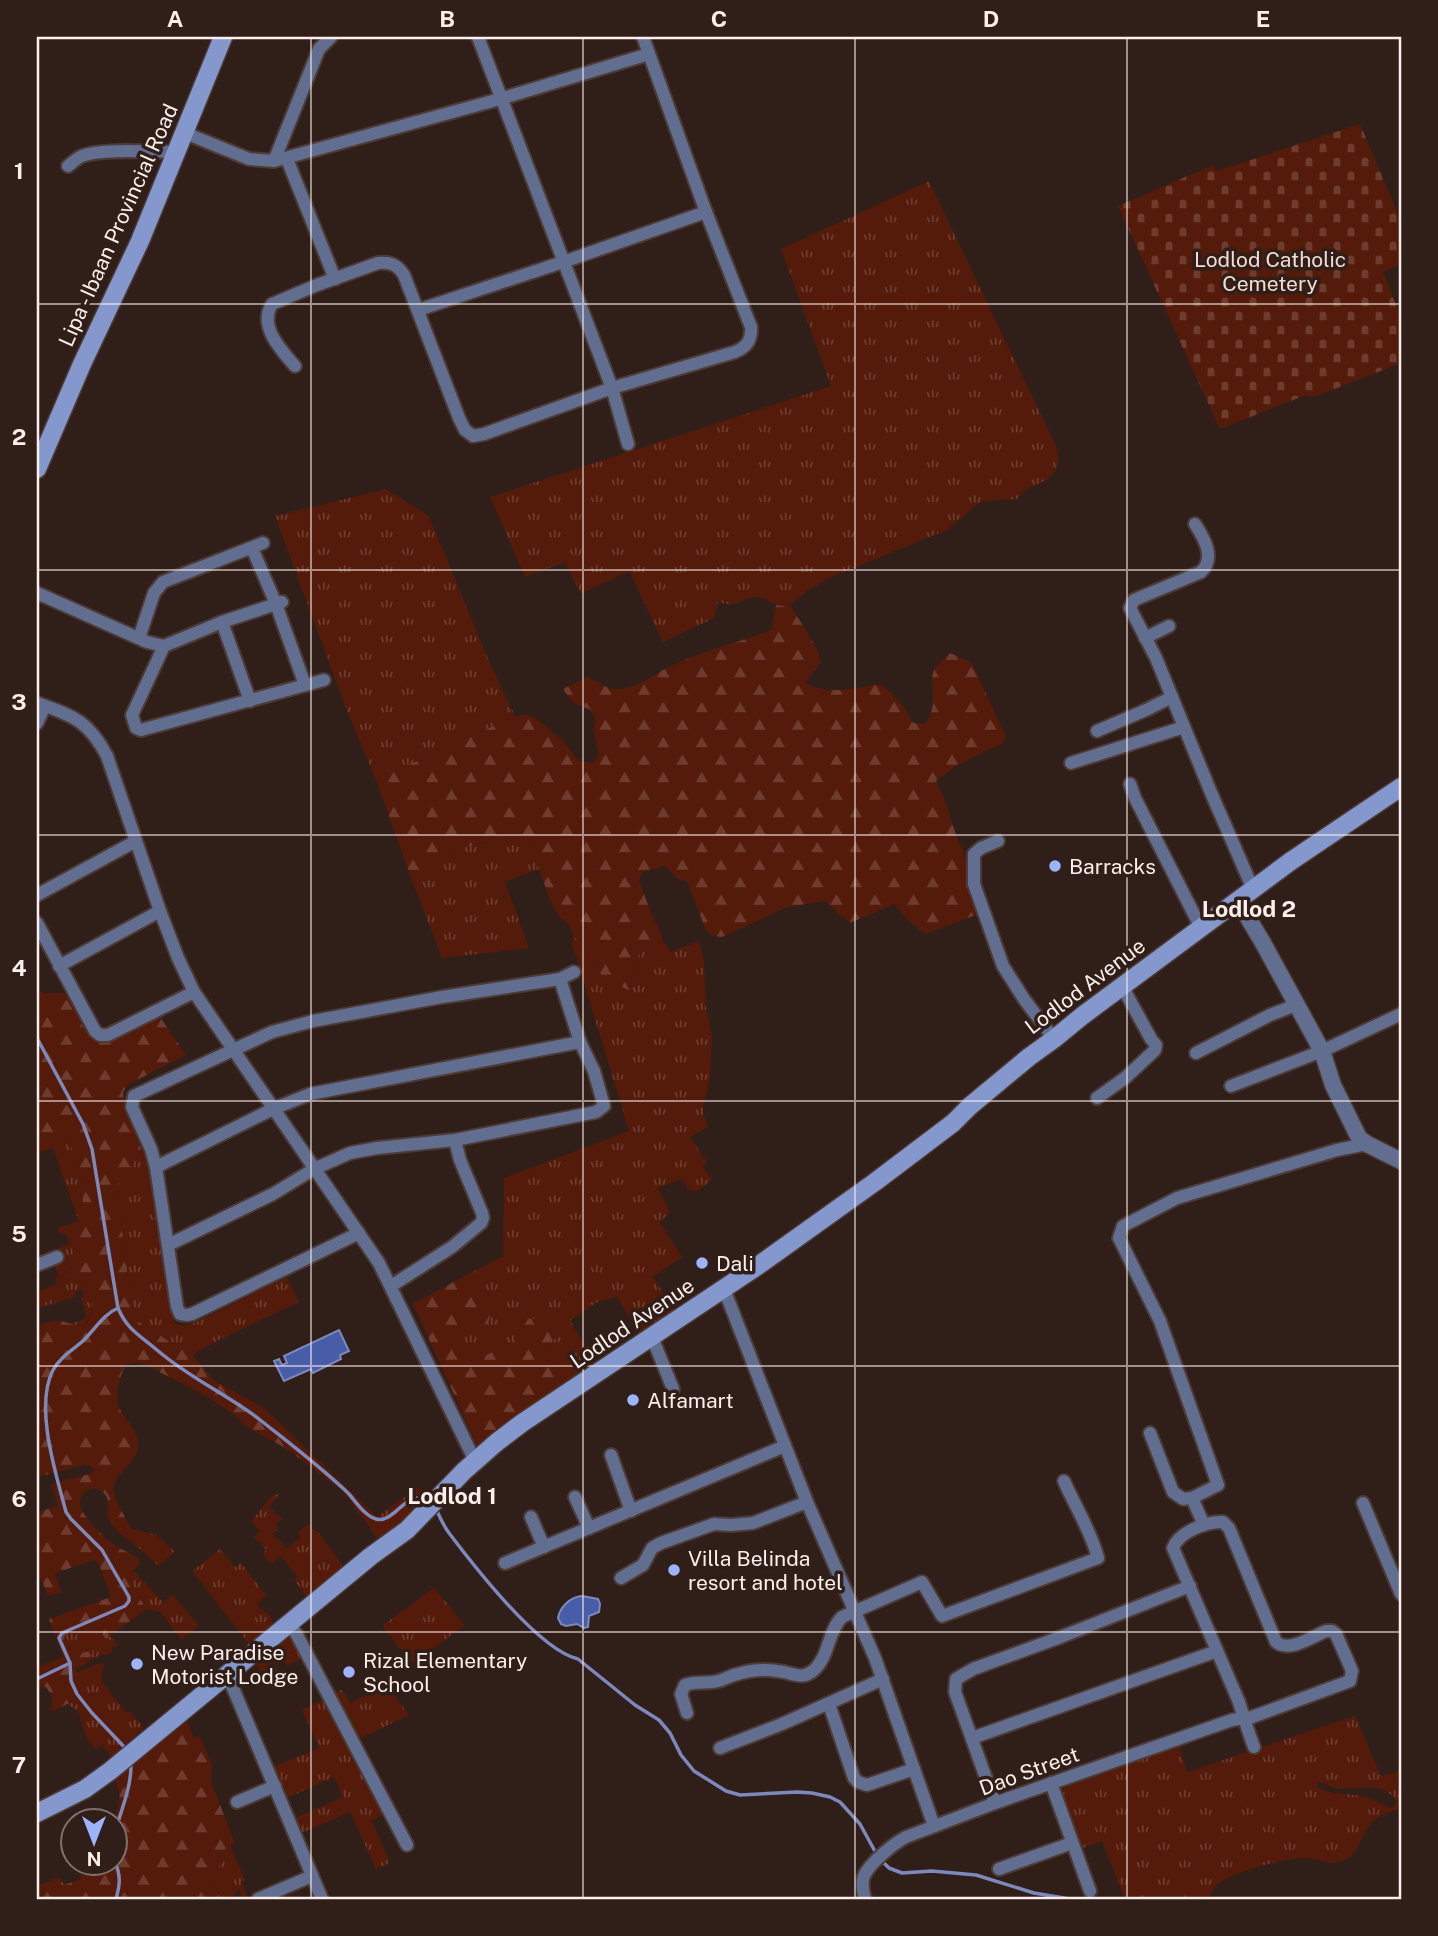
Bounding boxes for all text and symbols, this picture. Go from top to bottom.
text: A [167,5,184,32]
text: B [439,5,455,32]
text: C [711,5,727,32]
text: D [983,5,999,32]
text: E [1256,5,1270,32]
street label: Lipa - Ibaan Provincial Road [53,100,183,350]
text: 1 [14,157,24,184]
park label: Lodlod Catholic Cemetery [1194,247,1346,296]
text: 2 [12,423,26,450]
text: 3 [11,688,27,715]
place label: Barracks [1069,854,1156,879]
marker: Barracks [1047,858,1063,874]
district label: Lodlod 2 [1202,895,1296,922]
street label: Lodlod Avenue [1020,933,1150,1039]
text: 4 [11,954,27,981]
text: 5 [11,1220,27,1247]
place label: Dali [716,1251,754,1276]
marker: Dali [694,1255,710,1271]
street label: Lodlod Avenue [565,1272,699,1374]
place label: Alfamart [647,1388,734,1413]
marker: Alfamart [625,1392,641,1408]
district label: Lodlod 1 [407,1482,497,1509]
text: 6 [11,1485,27,1512]
place label: Villa Belinda resort and hotel [688,1546,843,1595]
marker: Villa Belinda resort and hotel [666,1562,682,1578]
place label: New Paradise Motorist Lodge [151,1640,298,1689]
place label: Rizal Elementary School [363,1648,527,1697]
marker: New Paradise Motorist Lodge [129,1656,145,1672]
marker: Rizal Elementary School [341,1664,357,1680]
street label: Dao Street [976,1741,1082,1801]
text: 7 [12,1751,26,1778]
north arrow [60,1806,130,1876]
text: N [87,1848,101,1870]

